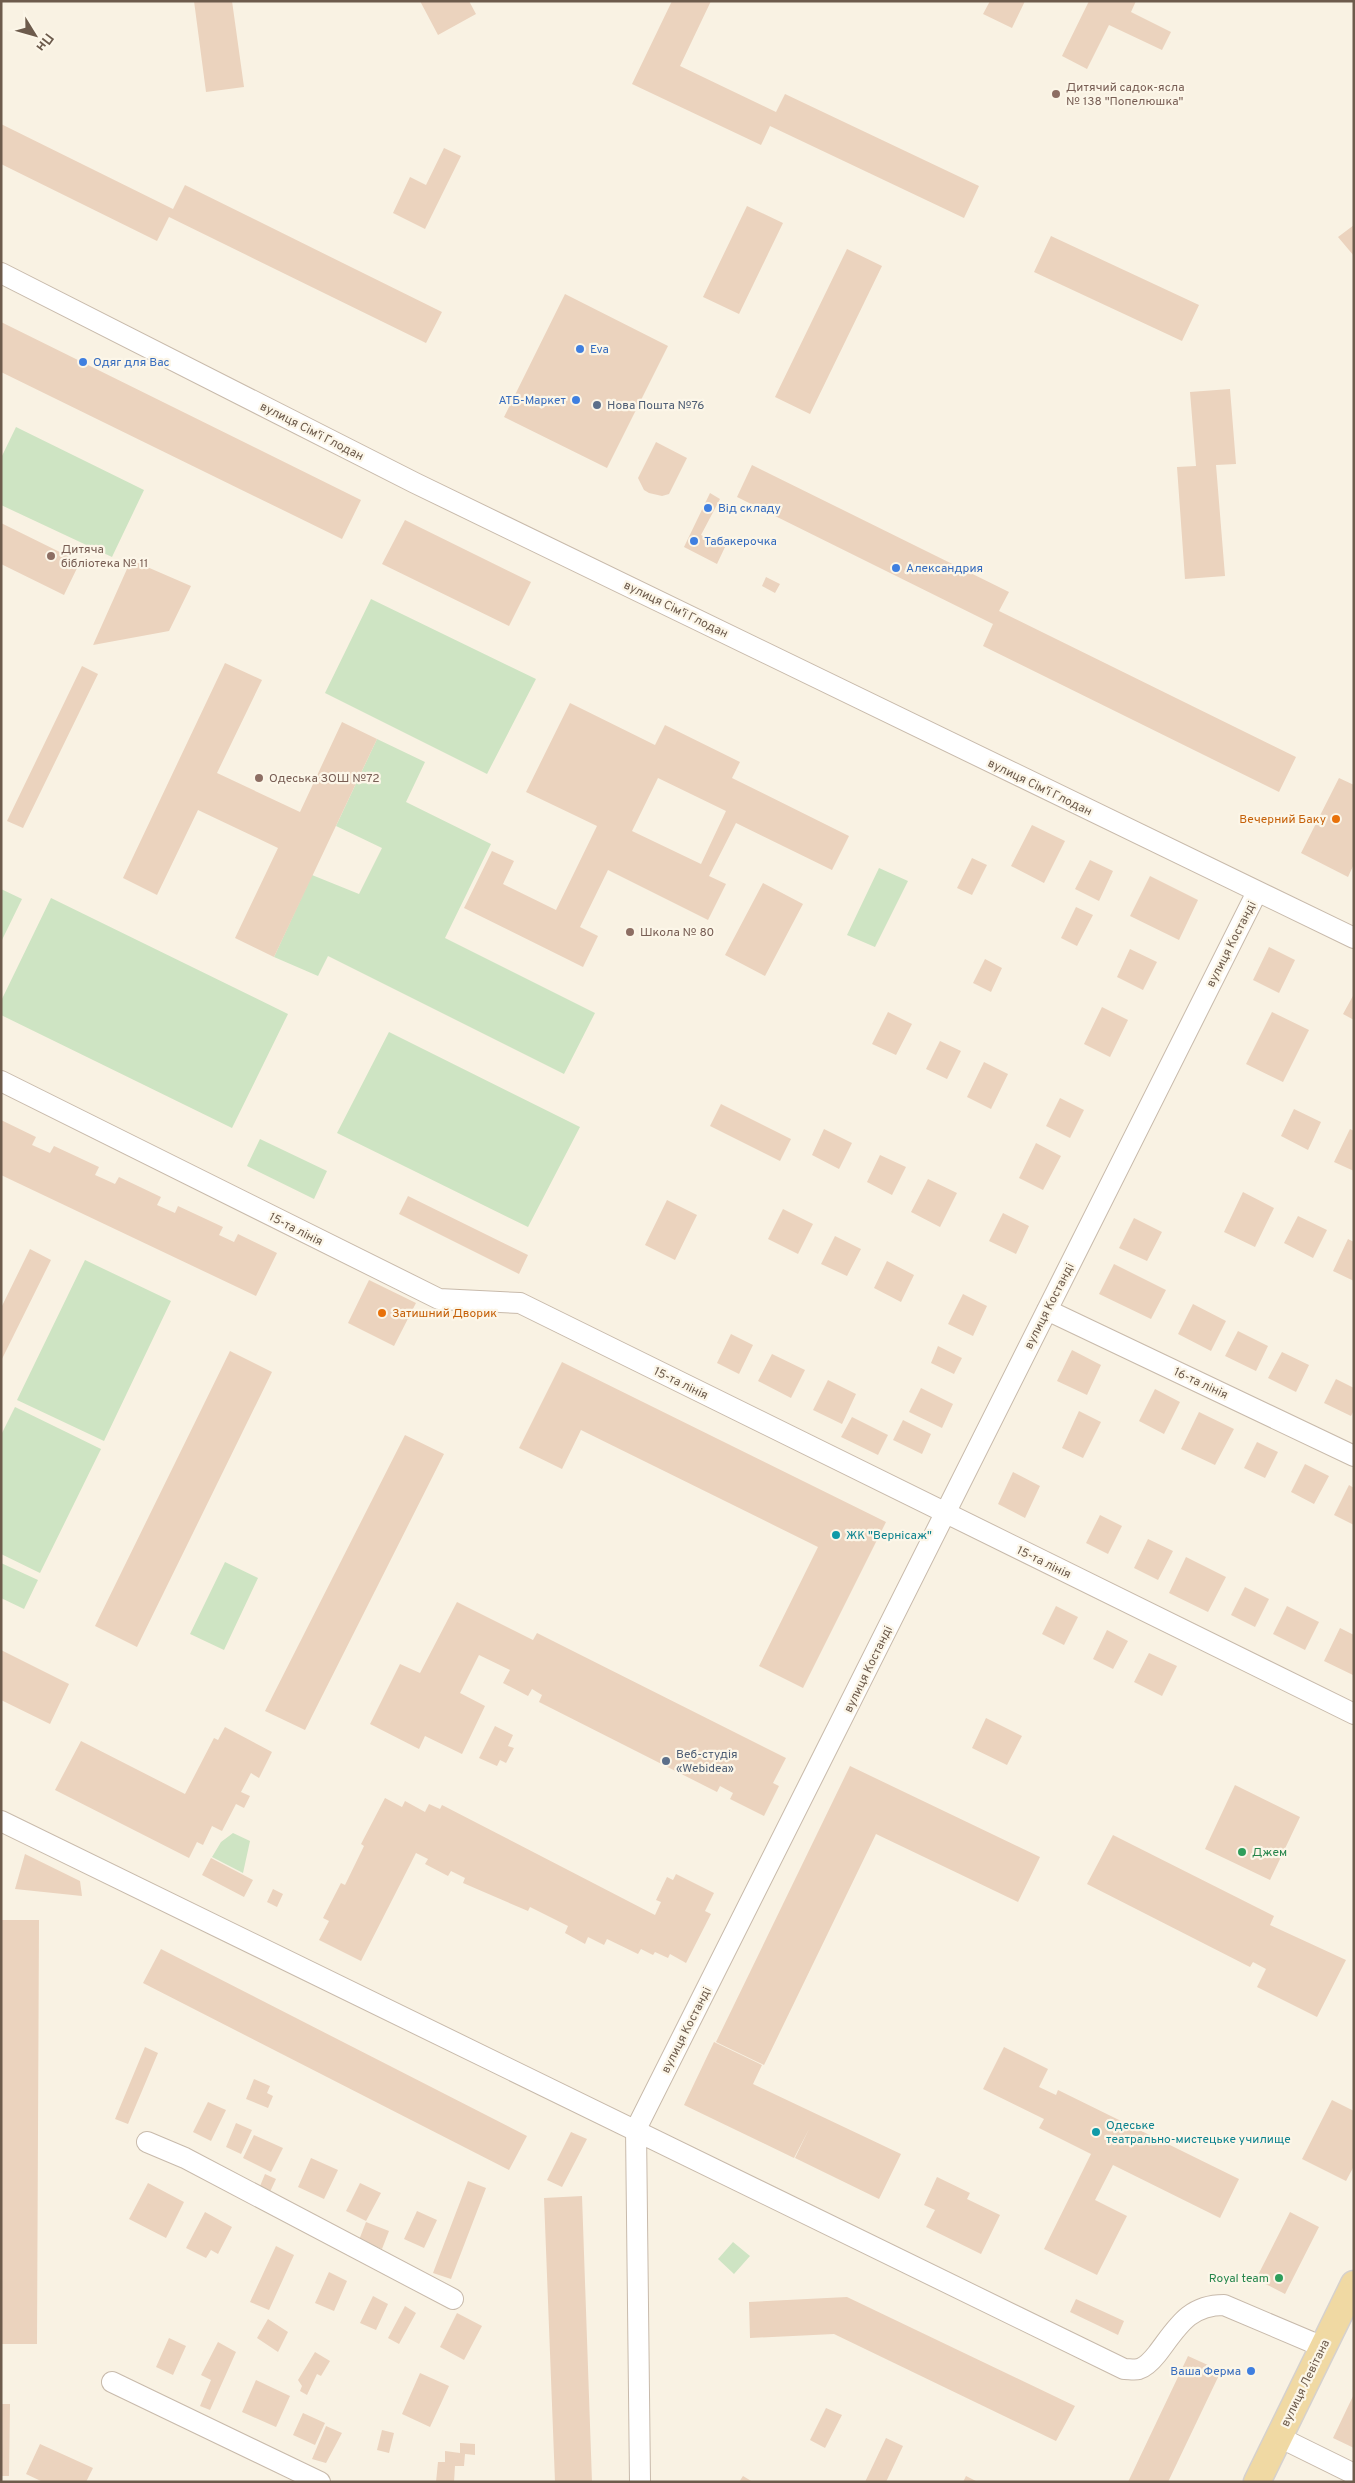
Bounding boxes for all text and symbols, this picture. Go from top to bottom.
north arrow [10,10,60,60]
text: Пн [32,29,57,55]
place label: Дитячий садок-ясла № 138 "Попелюшка" [1066,80,1185,110]
marker: Дитячий садок-ясла № 138 "Попелюшка" [1050,88,1062,100]
place label: Eva [590,342,609,358]
marker: Eva [574,343,586,355]
place label: Одяг для Вас [93,355,170,371]
marker: Одяг для Вас [77,356,89,368]
place label: АТБ-Маркет [499,393,567,409]
marker: АТБ-Маркет [570,394,582,406]
place label: Нова Пошта №76 [607,398,704,414]
street label: вулиця Сім'ї Глодан [257,399,366,465]
marker: Нова Пошта №76 [591,399,603,411]
place label: Від складу [718,501,781,517]
marker: Від складу [702,502,714,514]
place label: Табакерочка [704,534,777,550]
marker: Табакерочка [688,535,700,547]
place label: Дитяча бібліотека № 11 [61,542,148,572]
marker: Дитяча бібліотека № 11 [45,550,57,562]
place label: Александрия [906,561,983,577]
marker: Александрия [890,562,902,574]
street label: вулиця Сім'ї Глодан [621,578,730,642]
street label: вулиця Сім'ї Глодан [985,756,1094,820]
place label: Одеська ЗОШ №72 [269,771,380,787]
marker: Одеська ЗОШ №72 [253,772,265,784]
place label: Вечерний Баку [1239,812,1326,828]
marker: Вечерний Баку [1330,813,1342,825]
street label: вулиця Костанді [1203,899,1261,990]
place label: Школа № 80 [640,925,714,941]
marker: Школа № 80 [624,926,636,938]
street label: 15-та лінія [266,1209,325,1250]
street label: вулиця Костанді [1021,1261,1079,1352]
place label: Затишний Дворик [392,1306,497,1322]
marker: Затишний Дворик [376,1307,388,1319]
street label: 15-та лінія [651,1364,710,1404]
street label: 16-та лінія [1171,1364,1230,1403]
place label: ЖК "Вернісаж" [846,1528,932,1544]
marker: ЖК "Вернісаж" [830,1529,842,1541]
street label: 15-та лінія [1014,1543,1073,1583]
street label: вулиця Костанді [841,1623,897,1716]
place label: Веб-студія «Webidea» [676,1747,738,1777]
marker: Веб-студія «Webidea» [660,1755,672,1767]
place label: Джем [1252,1845,1287,1861]
marker: Джем [1236,1846,1248,1858]
street label: вулиця Костанді [658,1985,716,2076]
place label: Одеське театрально-мистецьке училище [1106,2118,1291,2148]
marker: Одеське театрально-мистецьке училище [1090,2126,1102,2138]
place label: Royal team [1209,2271,1269,2287]
marker: Royal team [1273,2272,1285,2284]
street label: вулиця Левітана [1278,2337,1334,2430]
place label: Ваша Ферма [1170,2364,1241,2380]
marker: Ваша Ферма [1245,2365,1257,2377]

